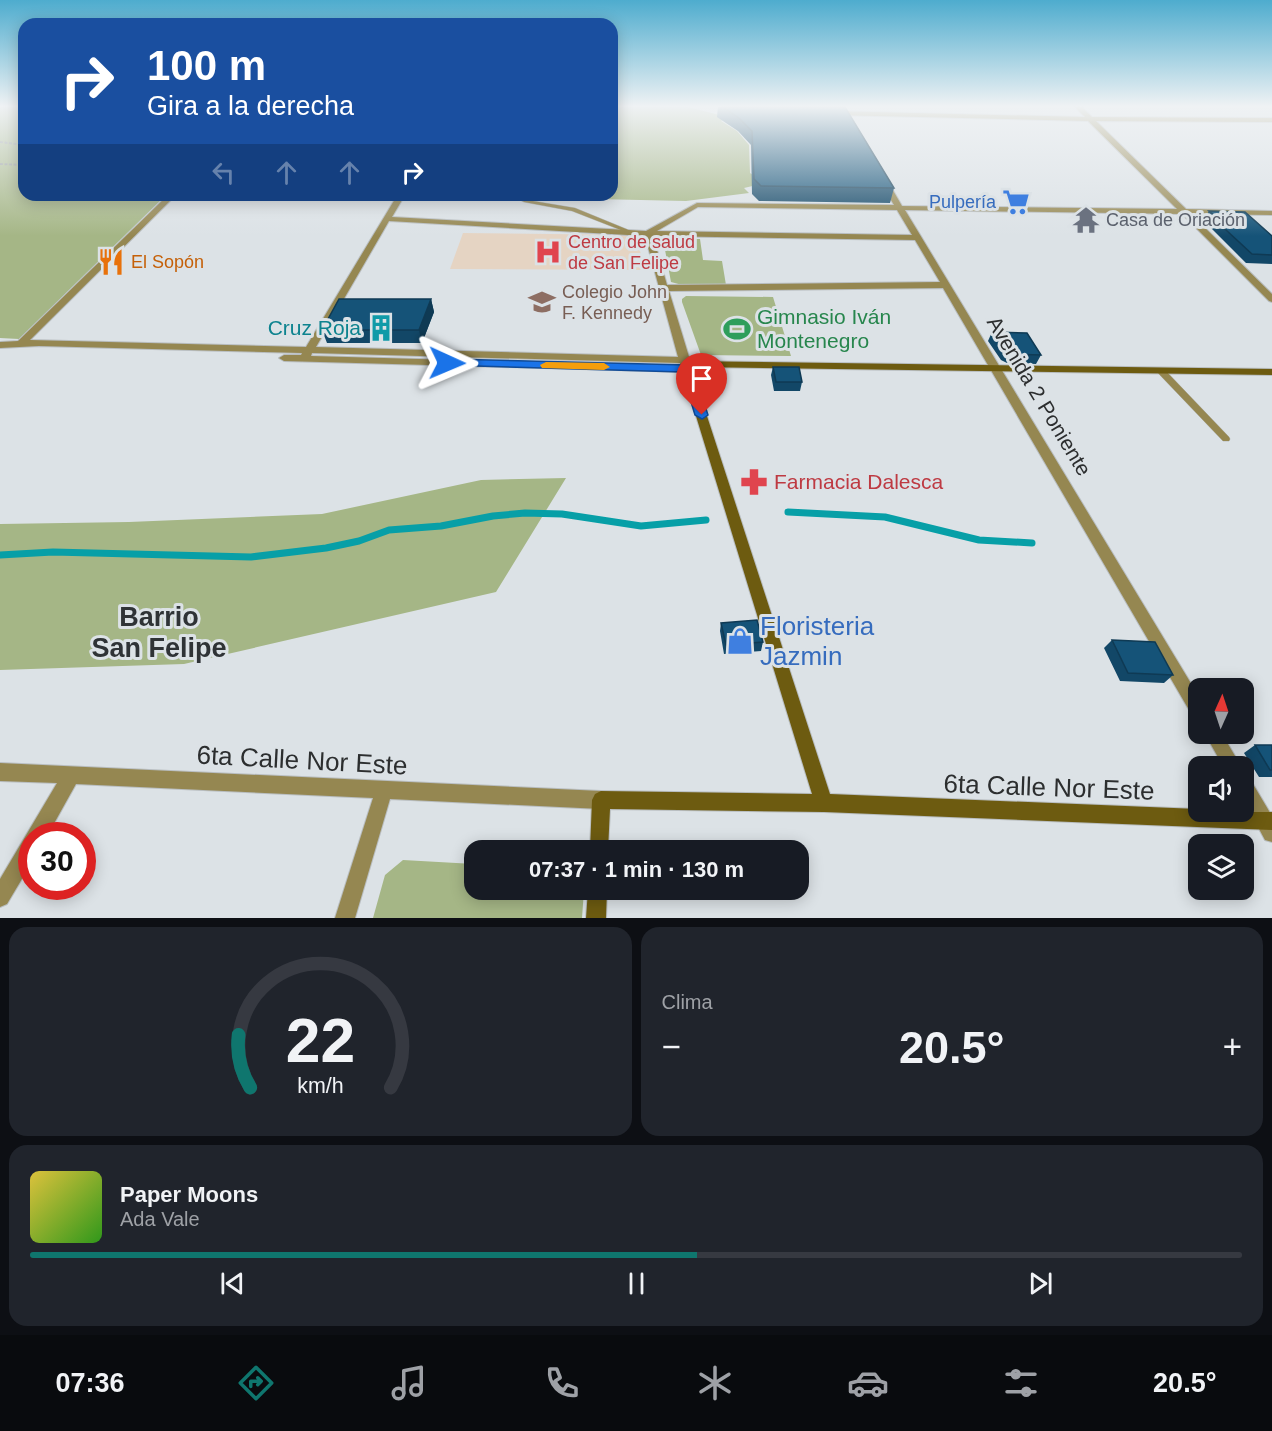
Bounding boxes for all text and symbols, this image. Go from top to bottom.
icon: right [48,42,126,120]
text: 100 m [147,42,266,89]
text: Gira a la derecha [147,91,354,121]
icon: left [207,156,240,189]
icon: ahead [270,156,303,189]
icon: ahead [333,156,366,189]
icon: right [396,156,429,189]
supermarket icon: Pulpería [1001,187,1031,217]
place label: Pulpería [929,192,997,212]
temple icon: Casa de Oriación [1071,205,1101,235]
place label: Casa de Oriación [1106,210,1245,230]
place label: Centro de salud de San Felipe [568,232,695,273]
hospital icon: Centro de salud de San Felipe [533,237,563,267]
restaurant icon: El Sopón [96,247,126,277]
place label: El Sopón [131,252,204,272]
place label: Colegio John F. Kennedy [562,282,667,323]
school or university icon: Colegio John F. Kennedy [527,287,557,317]
place label: Gimnasio Iván Montenegro [757,305,891,352]
street label: Avenida 2 Poniente [983,312,1096,480]
building icon: Cruz Roja [366,313,396,343]
sports icon: Gimnasio Iván Montenegro [722,314,752,344]
place label: Cruz Roja [268,316,361,339]
position arrow [415,331,479,395]
pin [676,353,727,415]
icon: arrive [685,362,718,395]
pharmacy icon: Farmacia Dalesca [739,467,769,497]
place label: Farmacia Dalesca [774,470,944,493]
district label: Barrio San Felipe [91,602,227,663]
place label: Floristeria Jazmin [760,611,875,671]
shop icon: Floristeria Jazmin [725,626,755,656]
north arrow [1188,678,1254,744]
map controls [1188,678,1254,900]
street label: 6ta Calle Nor Este [196,739,408,781]
button: sound [1188,756,1254,822]
street label: 6ta Calle Nor Este [943,768,1155,806]
speed limit sign: 30 [18,822,96,900]
button: layers [1188,834,1254,900]
text: 07:37 · 1 min · 130 m [529,857,744,882]
text: Clima [662,991,713,1013]
text: 22 [286,1006,355,1075]
text: 20.5° [899,1022,1005,1073]
text: − [662,1028,681,1065]
text: + [1223,1028,1242,1065]
text: km/h [297,1075,343,1099]
text: Paper Moons [120,1182,258,1207]
text: Ada Vale [120,1208,200,1230]
icon: previous [216,1267,249,1300]
icon: pause [620,1267,653,1300]
icon: next [1024,1267,1057,1300]
icon: directions [235,1362,277,1404]
icon: music [388,1362,430,1404]
icon: phone [541,1362,583,1404]
icon: climate [694,1362,736,1404]
icon: car [847,1362,889,1404]
icon: filters [1000,1362,1042,1404]
text: 07:36 [55,1368,125,1398]
text: 20.5° [1153,1368,1216,1398]

